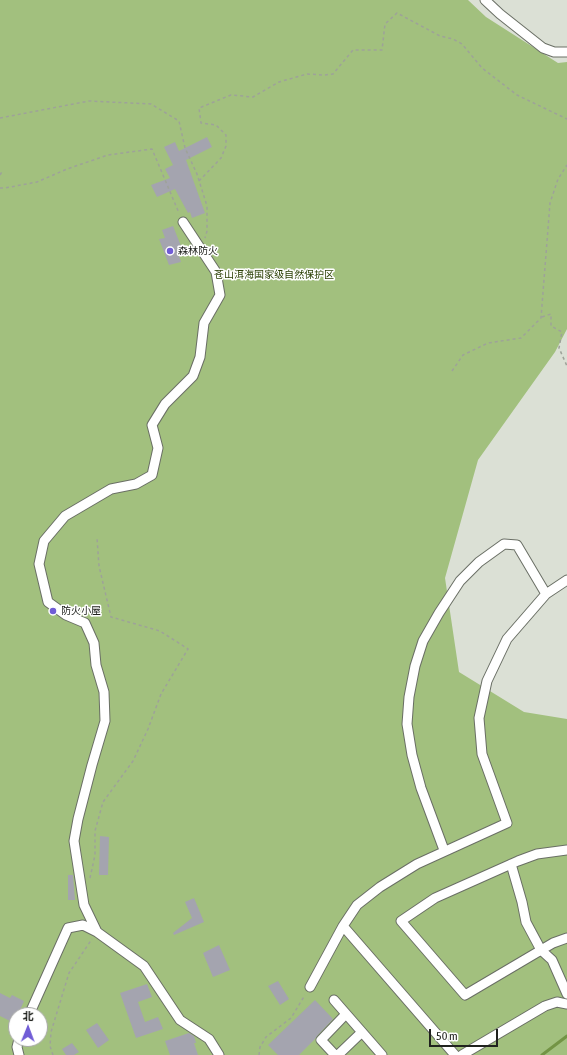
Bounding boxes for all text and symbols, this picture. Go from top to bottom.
place label: 森林防火 [178,245,218,257]
marker: 森林防火 [165,246,175,256]
park label: 苍山洱海国家级自然保护区 [214,269,334,281]
place label: 防火小屋 [61,605,101,617]
marker: 防火小屋 [48,606,58,616]
north arrow [8,1007,48,1047]
text: 北 [23,1010,34,1022]
scale bar [431,1021,500,1047]
text: 50 m [436,1029,458,1043]

